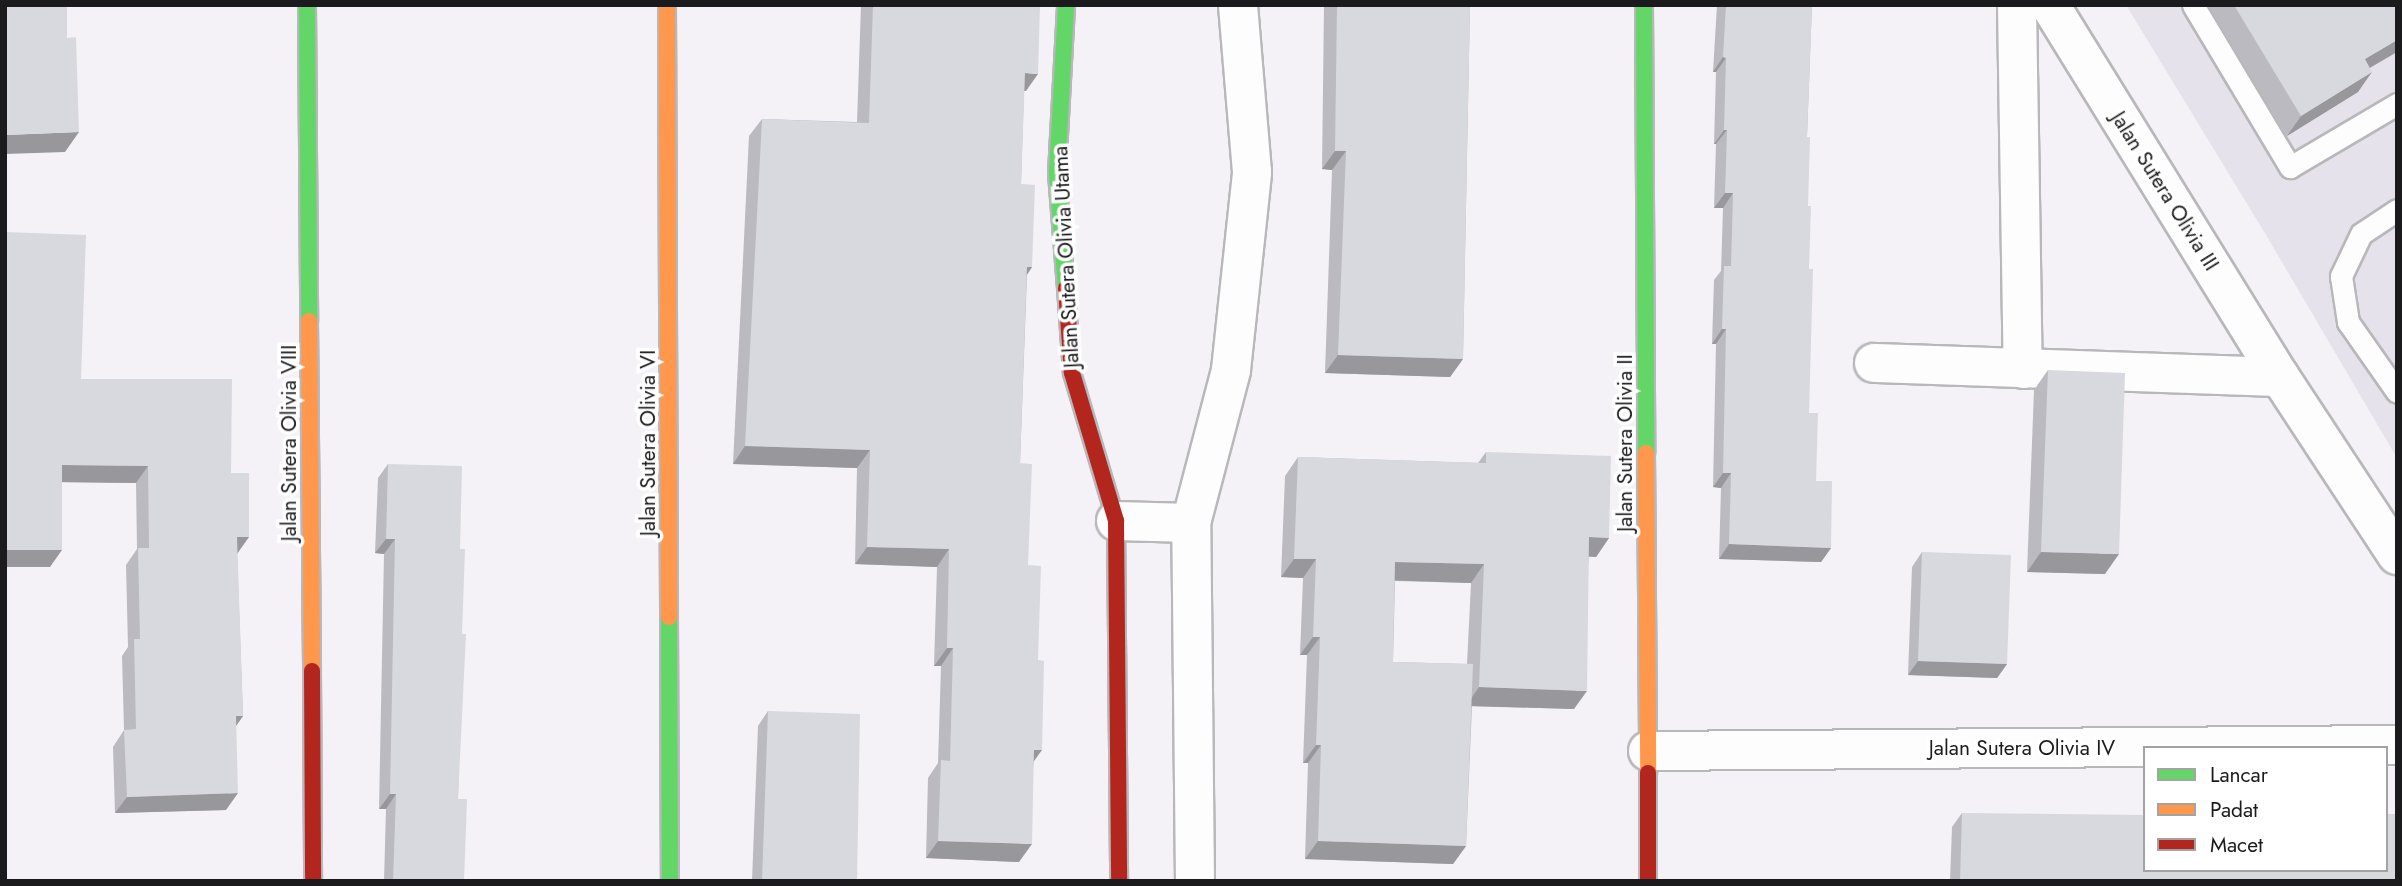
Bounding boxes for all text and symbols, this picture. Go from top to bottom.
street label: Jalan Sutera Olivia III [2106,107,2224,275]
street label: Jalan Sutera Olivia Utama [1048,145,1084,369]
street label: Jalan Sutera Olivia VIII [276,345,302,541]
street label: Jalan Sutera Olivia VI [635,350,661,536]
street label: Jalan Sutera Olivia II [1612,354,1638,532]
street label: Jalan Sutera Olivia IV [1929,735,2115,761]
legend [2143,746,2388,872]
text: Lancar [2210,760,2268,790]
text: Padat [2210,795,2258,825]
text: Macet [2210,830,2263,860]

